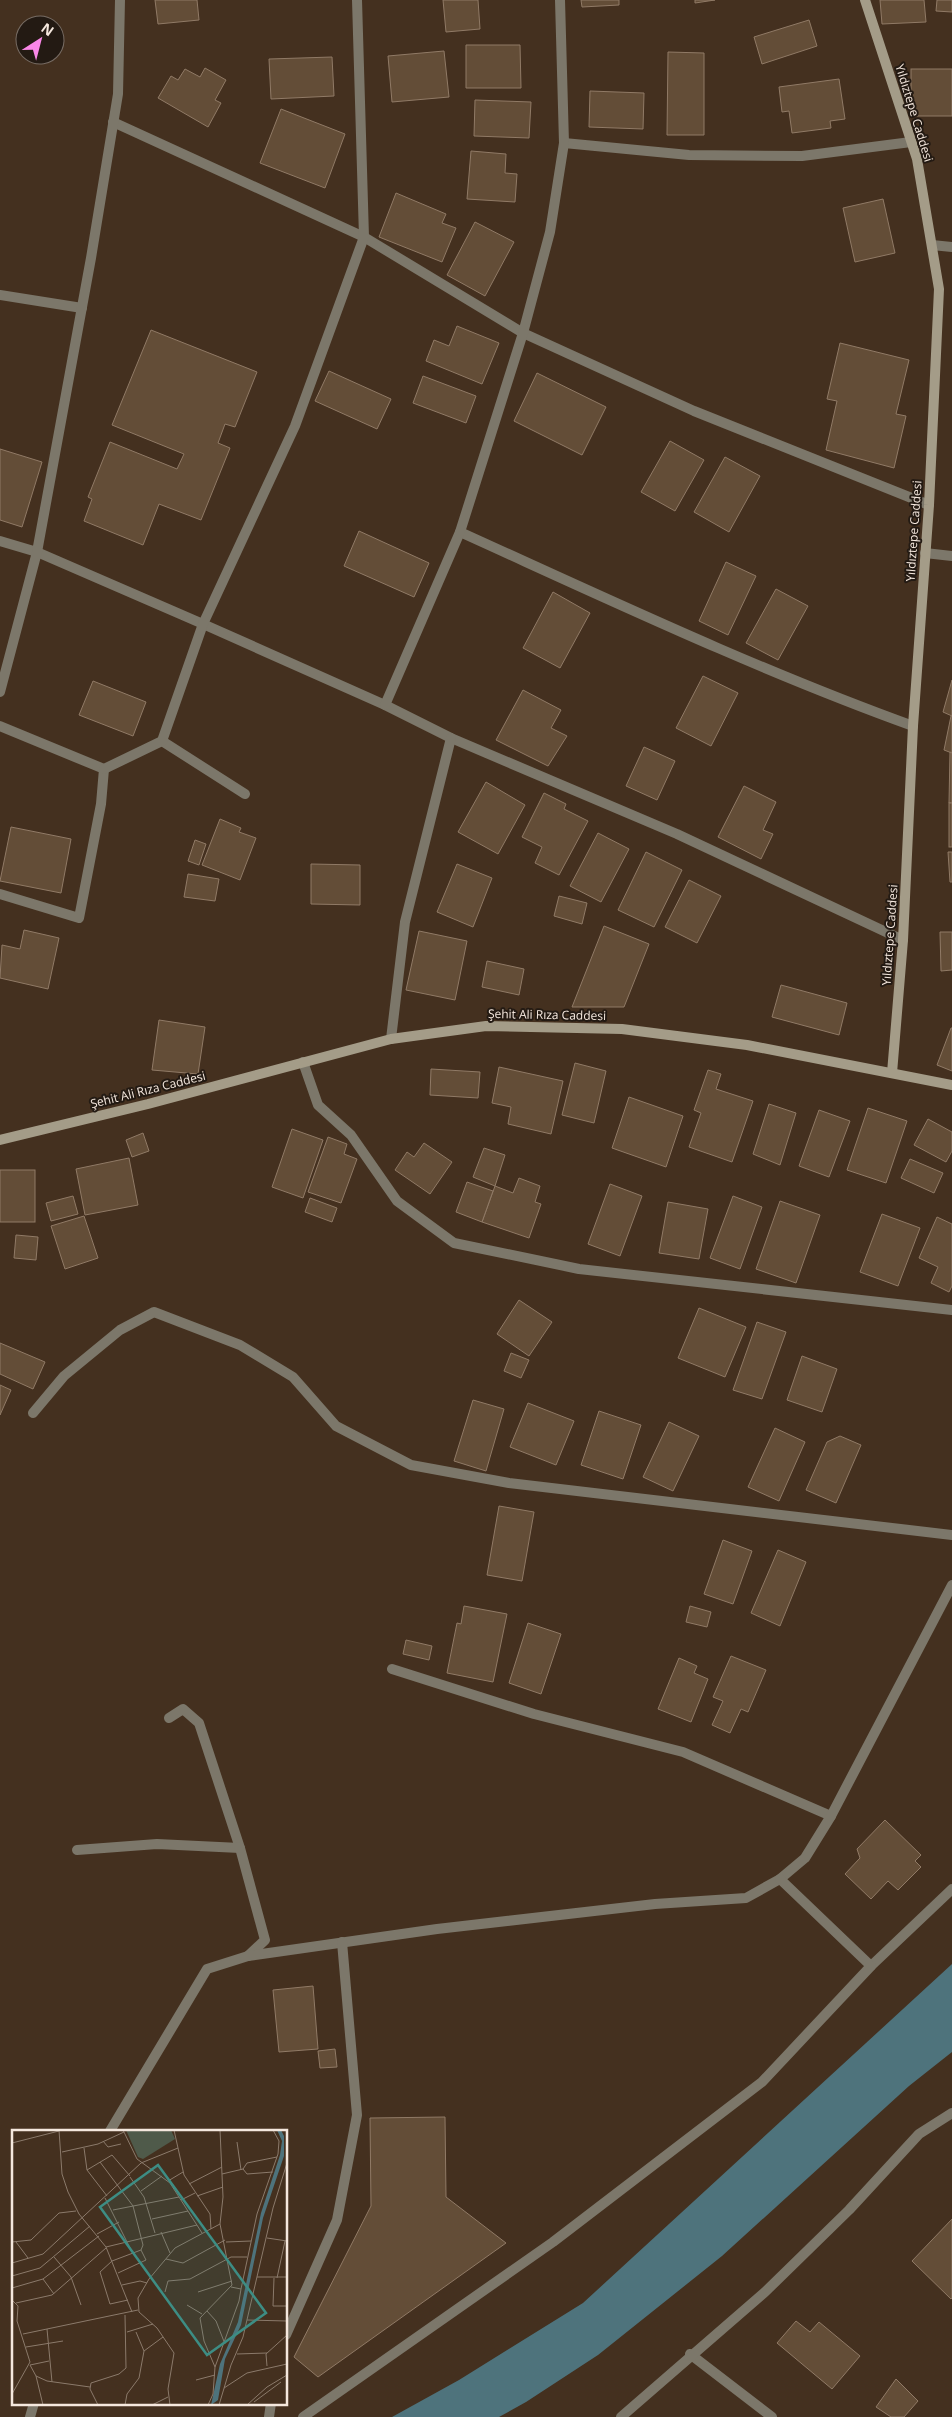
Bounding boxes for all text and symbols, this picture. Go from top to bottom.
north arrow [15,15,65,65]
text: N [38,18,58,40]
street label: Yıldıztepe Caddesi [892,62,937,164]
street label: Yıldıztepe Caddesi [901,480,926,582]
street label: Yıldıztepe Caddesi [877,884,902,986]
street label: Şehit Ali Rıza Caddesi [488,1005,606,1024]
street label: Şehit Ali Rıza Caddesi [89,1067,207,1112]
inset map [12,2130,288,2404]

